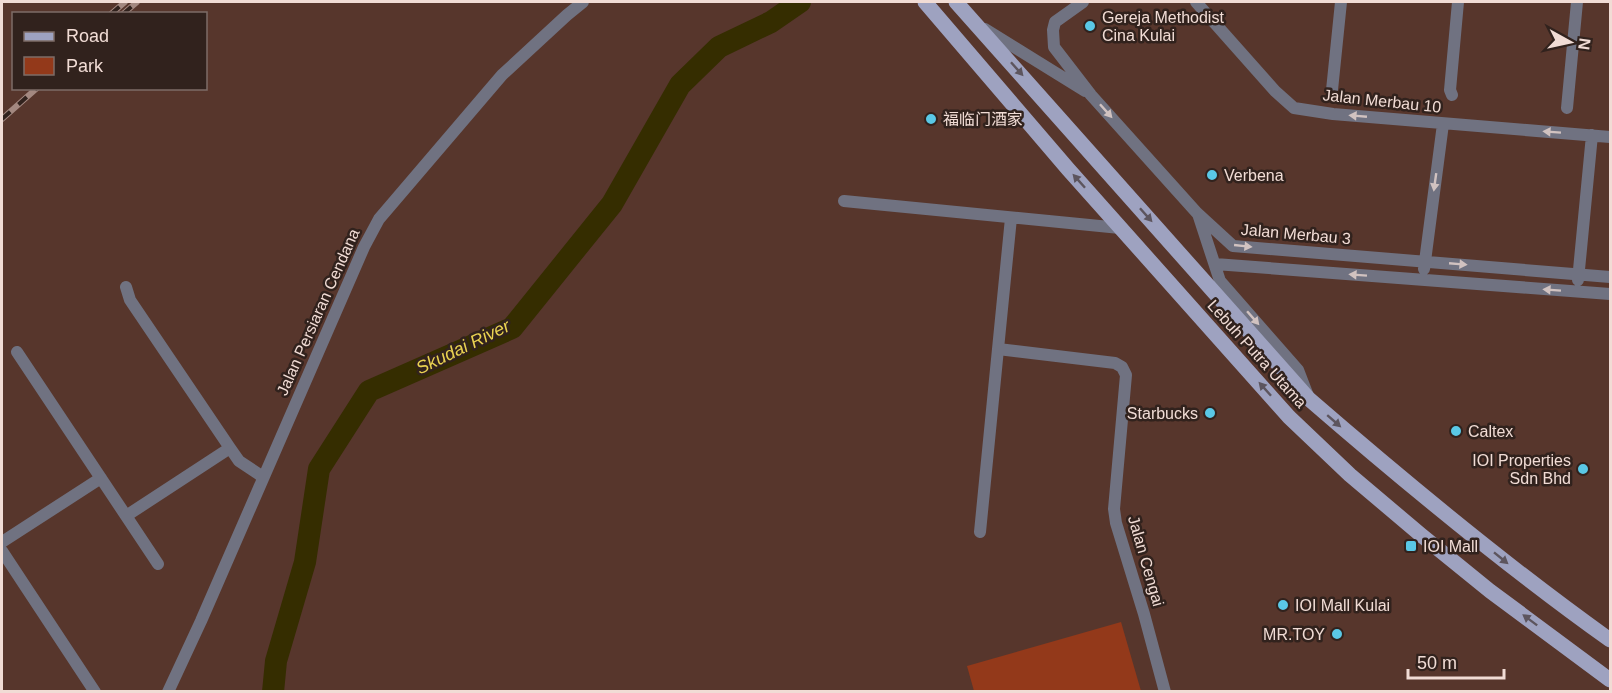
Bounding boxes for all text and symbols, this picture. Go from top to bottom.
place label: Gereja Methodist Cina Kulai [1102,9,1224,44]
legend [12,12,207,90]
north arrow [1540,12,1600,72]
marker: Gereja Methodist Cina Kulai [1083,19,1097,33]
text: Road [66,26,109,46]
text: N [1575,37,1594,51]
text: Park [66,56,104,76]
one-way arrow [1010,61,1023,76]
street label: Jalan Merbau 10 [1322,86,1442,116]
one-way arrow [1099,103,1112,118]
place label: 福临门酒家 [943,111,1023,128]
marker: 福临门酒家 [924,112,938,126]
one-way arrow [1348,112,1367,121]
one-way arrow [1543,127,1562,137]
place label: Verbena [1224,167,1284,184]
marker: Verbena [1205,168,1219,182]
one-way arrow [1430,172,1439,191]
one-way arrow [1073,174,1086,189]
one-way arrow [1139,207,1152,222]
street label: Jalan Merbau 3 [1240,221,1352,247]
street label: Jalan Persiaran Cendana [274,226,363,398]
one-way arrow [1233,241,1252,251]
one-way arrow [1448,260,1467,269]
one-way arrow [1348,270,1367,280]
one-way arrow [1543,285,1562,295]
street label: Lebuh Putra Utama [1204,297,1310,411]
one-way arrow [1246,310,1259,325]
water label: Skudai River [413,315,514,378]
one-way arrow [1259,382,1272,397]
place label: Starbucks [1127,405,1198,422]
marker: Starbucks [1203,406,1217,420]
one-way arrow [1326,414,1341,427]
place label: Caltex [1468,423,1513,440]
marker: Caltex [1449,424,1463,438]
place label: IOI Properties Sdn Bhd [1472,452,1571,487]
marker: IOI Properties Sdn Bhd [1576,462,1590,476]
street label: Jalan Cengai [1125,514,1167,608]
place label: IOI Mall [1423,538,1478,555]
marker: IOI Mall [1404,539,1418,553]
one-way arrow [1493,551,1509,564]
place label: IOI Mall Kulai [1295,597,1390,614]
marker: IOI Mall Kulai [1276,598,1290,612]
one-way arrow [1522,614,1538,626]
place label: MR.TOY [1263,626,1325,643]
marker: MR.TOY [1330,627,1344,641]
scale bar [1408,642,1504,680]
text: 50 m [1417,653,1457,673]

